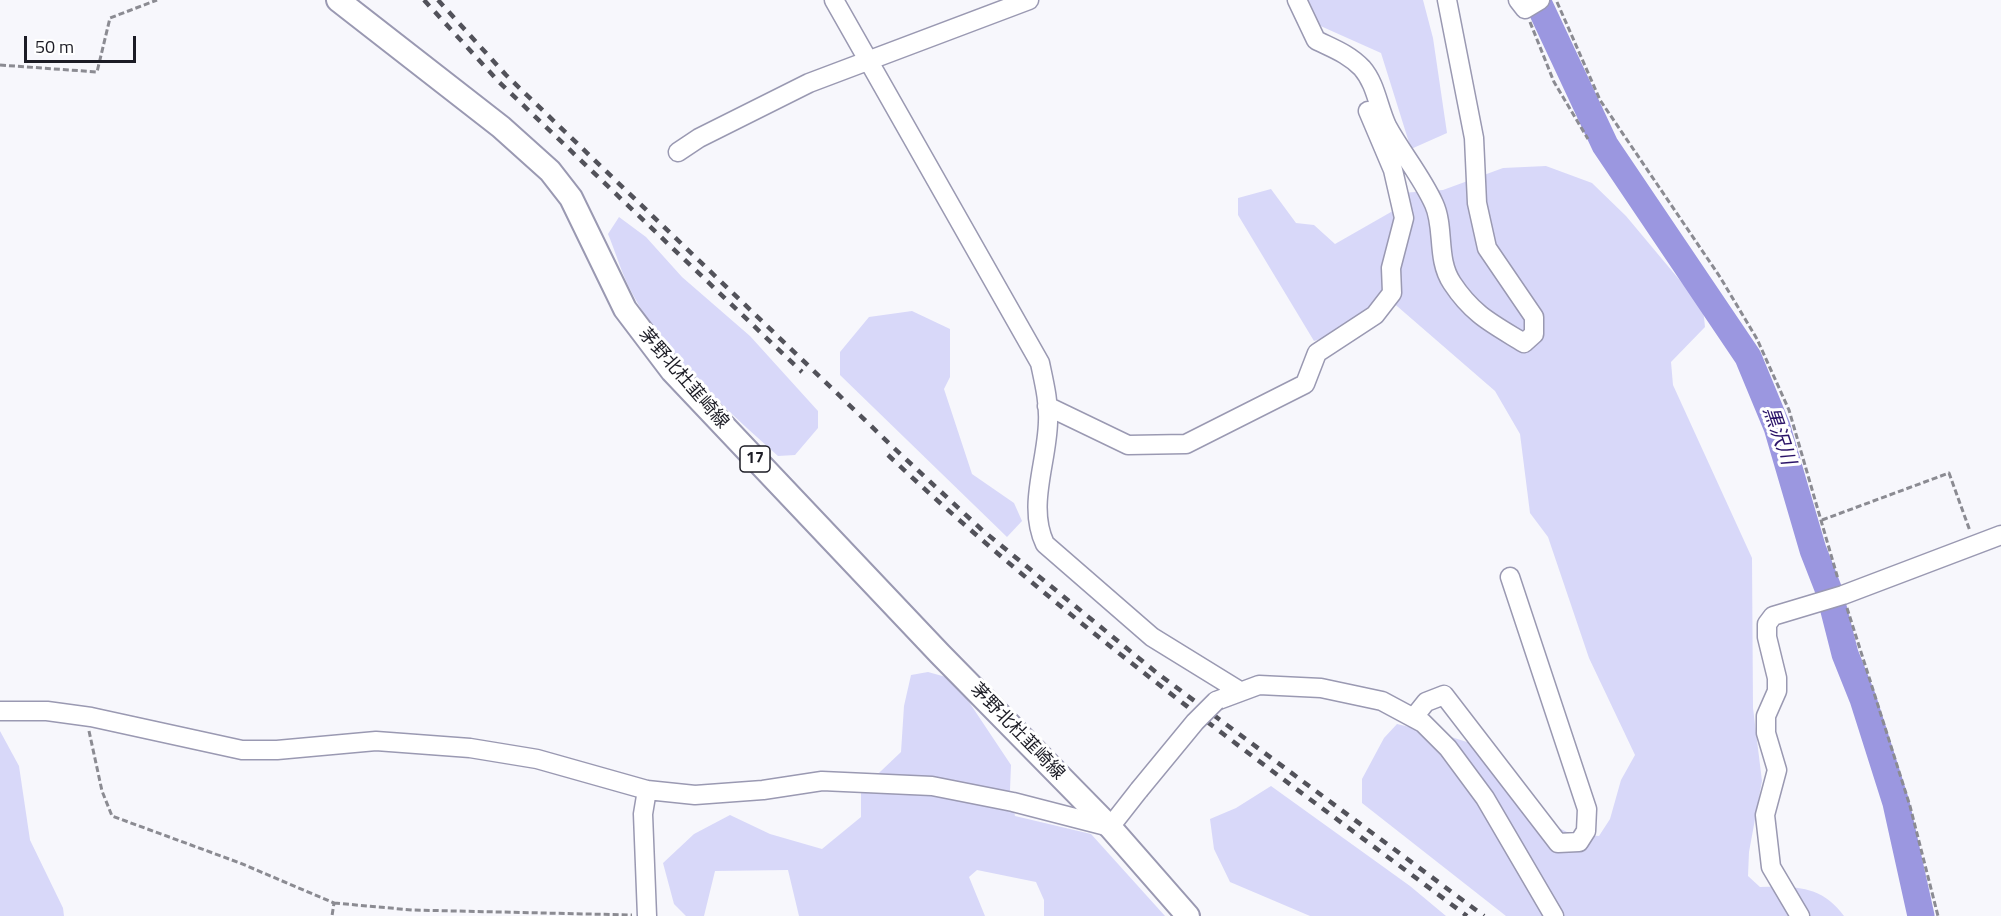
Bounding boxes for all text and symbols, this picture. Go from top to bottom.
scale bar [27,24,140,62]
text: 50 m [35,33,74,60]
street label: 茅野北杜韮崎線 [634,324,732,434]
water label: 黒沢川 [1757,404,1799,468]
road number: 17 [740,446,770,472]
street label: 茅野北杜韮崎線 [965,679,1069,785]

